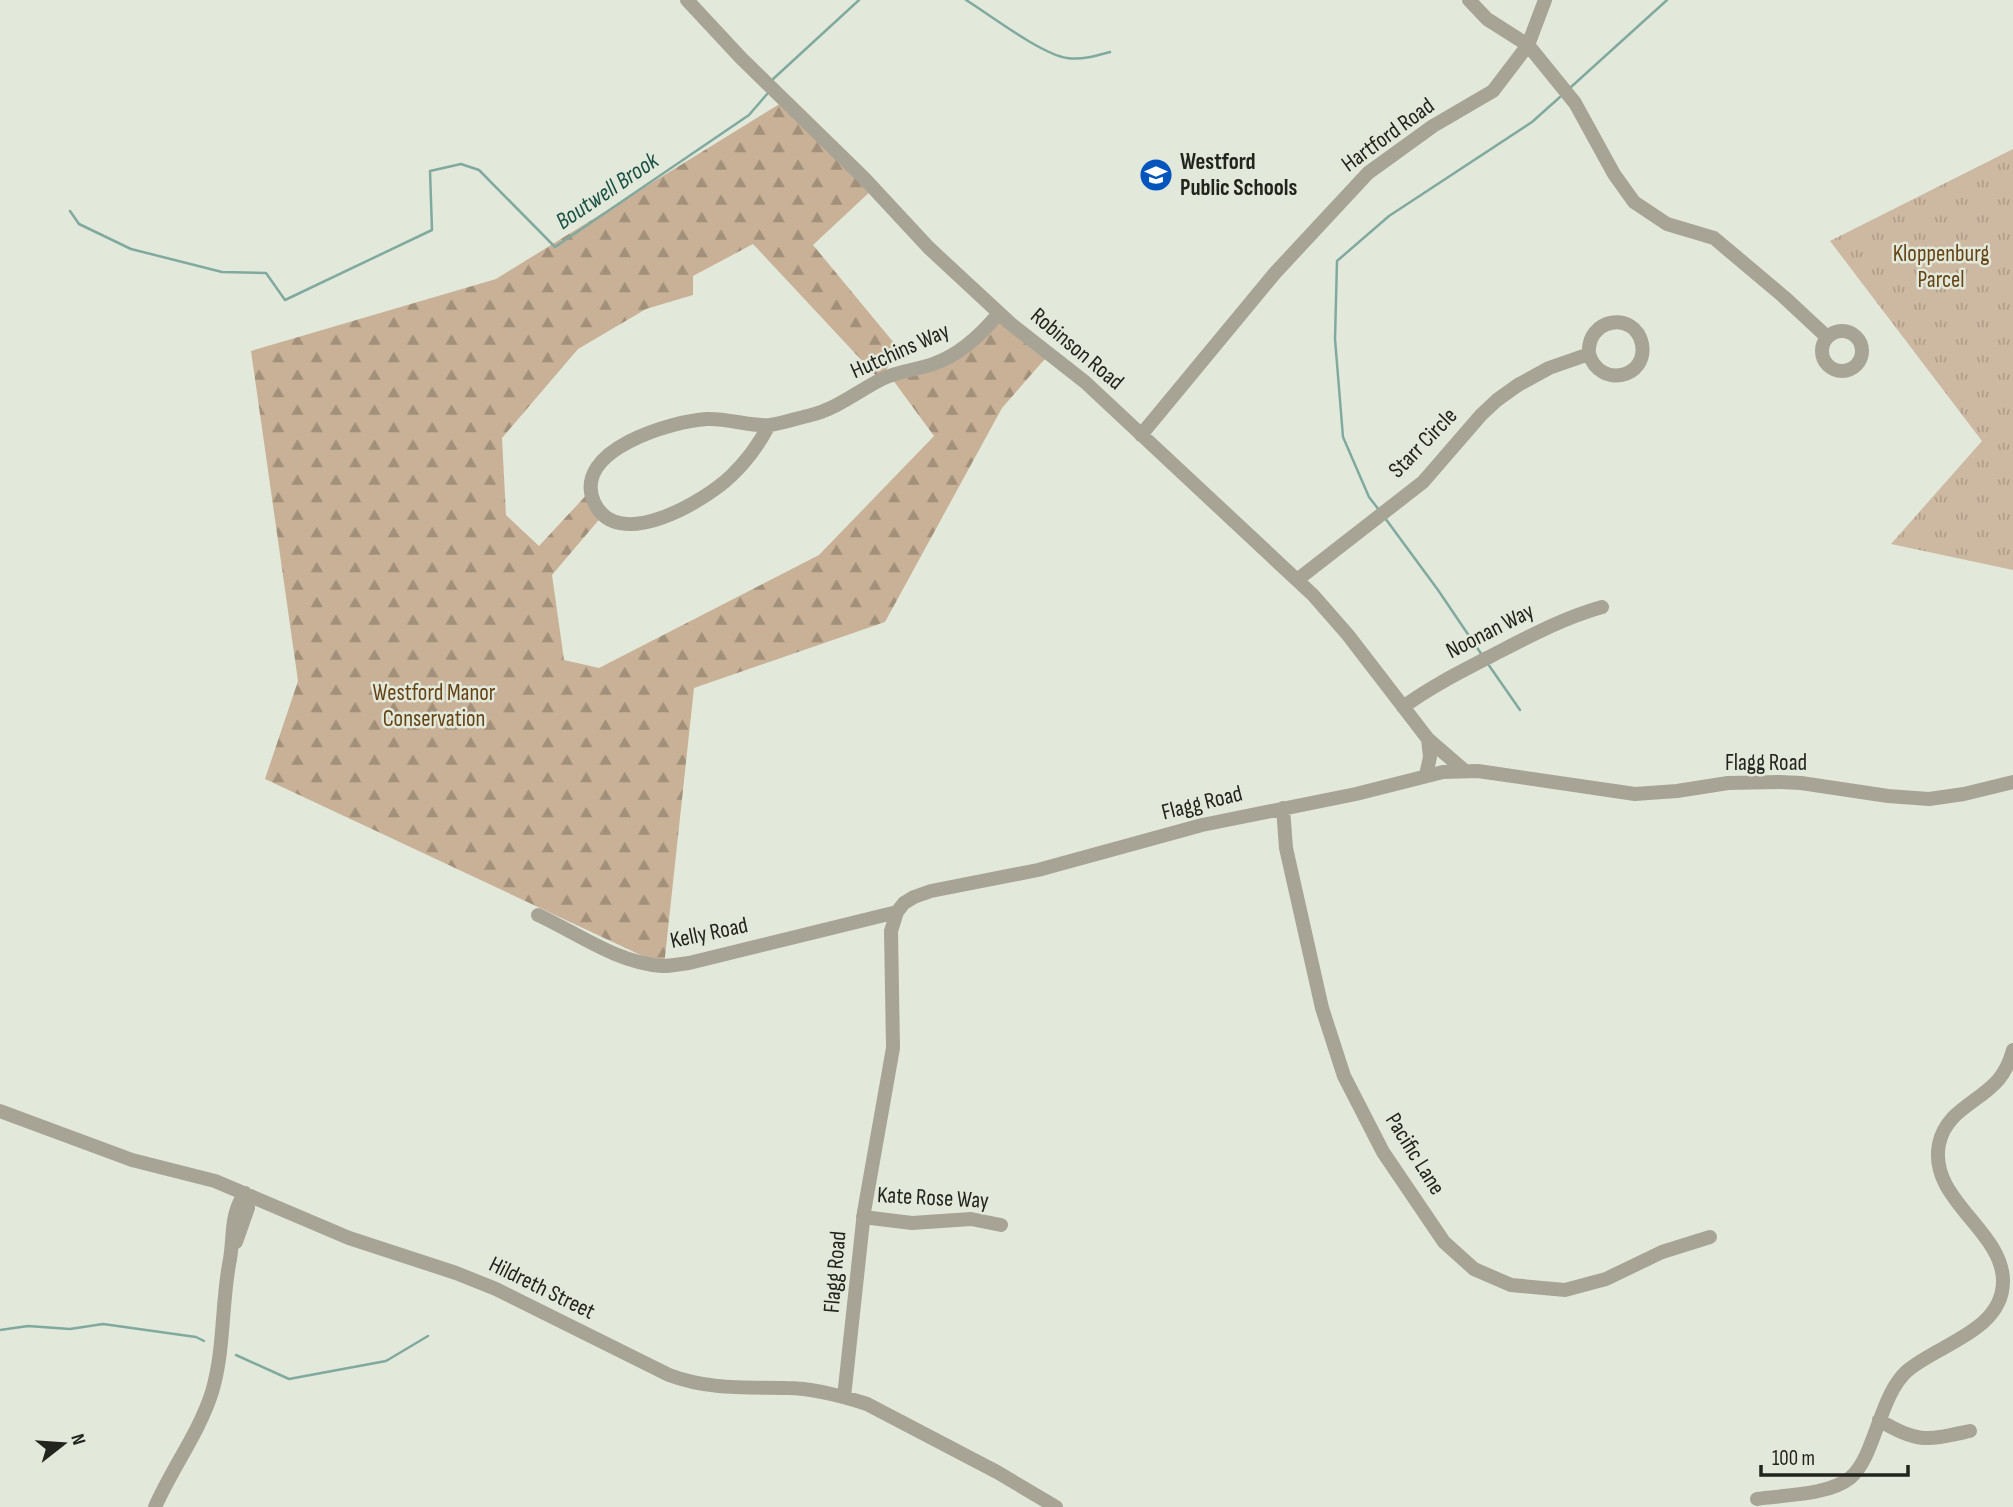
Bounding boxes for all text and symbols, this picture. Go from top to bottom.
street label: Hartford Road [1336,92,1440,178]
water label: Boutwell Brook [550,146,665,236]
place label: Westford Public Schools [1180,148,1297,202]
school or university icon: Westford Public Schools [1137,156,1175,194]
park label: Kloppenburg Parcel [1893,240,1989,294]
street label: Robinson Road [1025,302,1129,396]
street label: Hutchins Way [846,317,954,385]
street label: Starr Circle [1383,402,1463,484]
street label: Noonan Way [1441,597,1539,665]
park label: Westford Manor Conservation [373,679,496,733]
street label: Flagg Road [1725,749,1807,777]
street label: Flagg Road [1159,779,1245,827]
street label: Kelly Road [668,911,750,955]
street label: Pacific Lane [1379,1108,1451,1200]
street label: Kate Rose Way [876,1181,990,1215]
street label: Flagg Road [817,1230,853,1314]
street label: Hildreth Street [484,1250,600,1326]
north arrow [28,1409,98,1479]
text: N [65,1431,90,1448]
scale bar [1761,1434,1908,1478]
text: 100 m [1772,1446,1815,1471]

